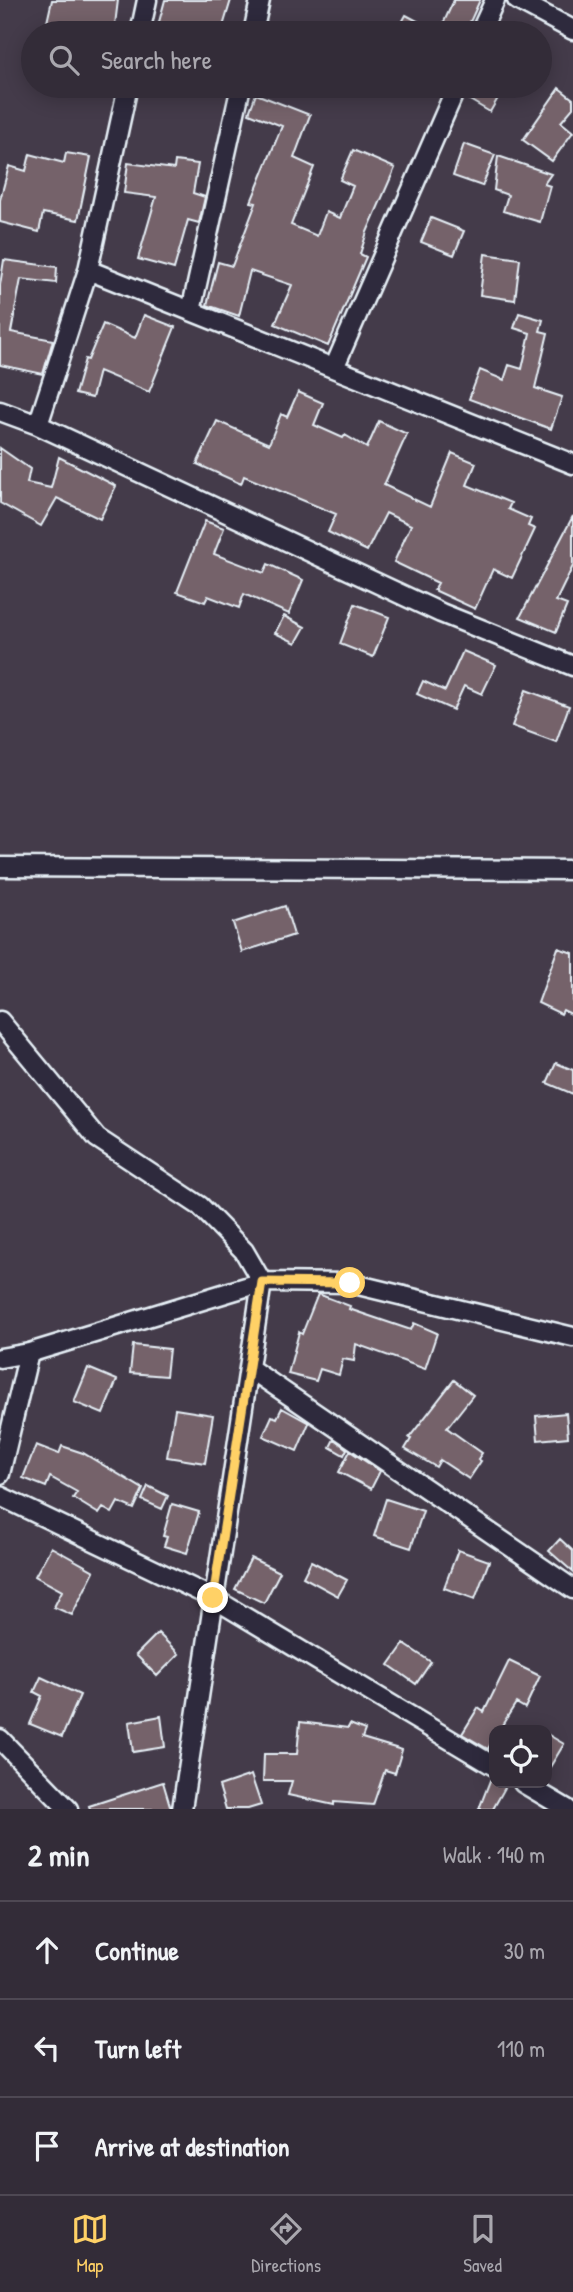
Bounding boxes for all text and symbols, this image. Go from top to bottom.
search box [21,21,552,98]
icon: search [45,41,83,79]
text: Search here [101,42,212,77]
route start [334,1267,365,1298]
route end [197,1582,228,1613]
map controls [489,1725,552,1788]
button: locate [489,1725,552,1788]
text: 2 min [28,1835,90,1875]
text: Walk · 140 m [443,1839,545,1870]
icon: ahead [28,1931,66,1969]
text: Continue [95,1933,179,1968]
text: 30 m [503,1935,545,1966]
icon: left [28,2029,66,2067]
text: Turn left [95,2031,181,2066]
text: 110 m [497,2033,545,2064]
icon: arrive [28,2127,66,2165]
text: Arrive at destination [95,2129,290,2164]
tab: Map [71,2210,109,2278]
tab: Directions [251,2210,321,2278]
tab: Saved [463,2210,502,2278]

